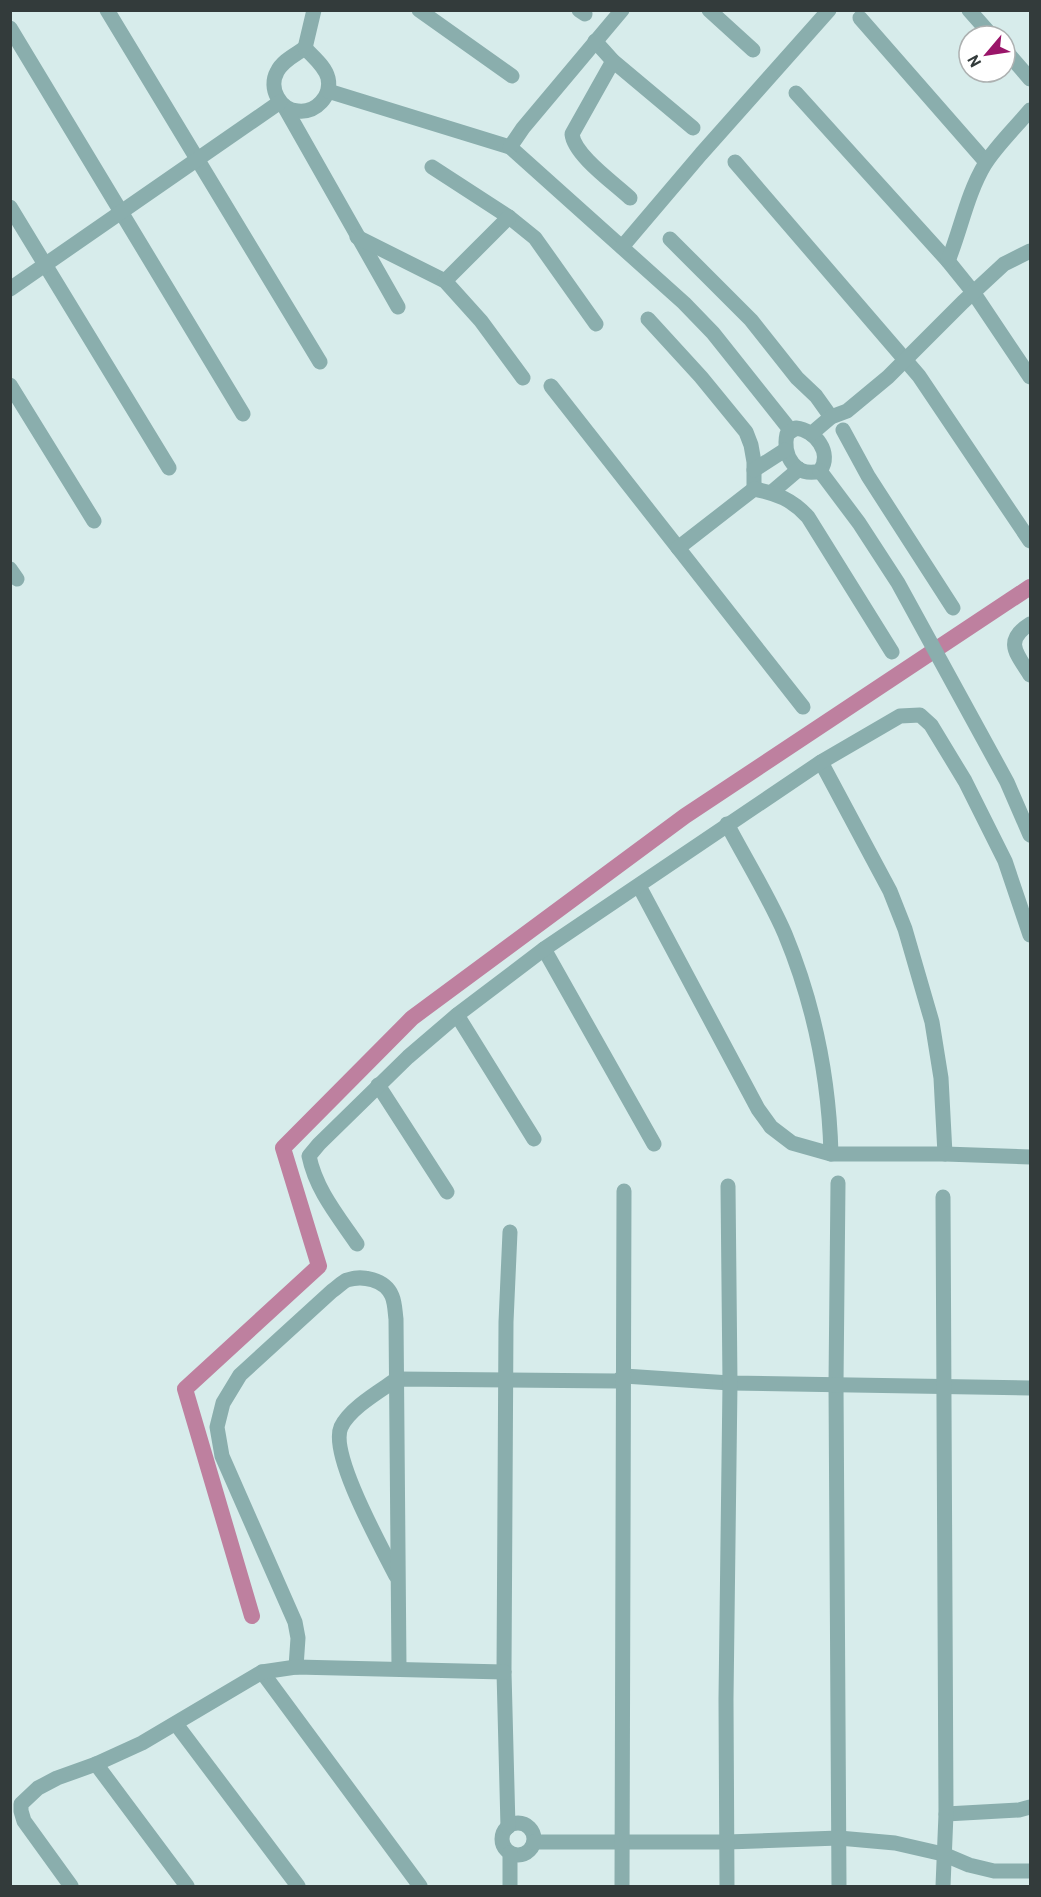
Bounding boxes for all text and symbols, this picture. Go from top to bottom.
north arrow [957,24,1017,84]
text: N [963,52,984,71]

